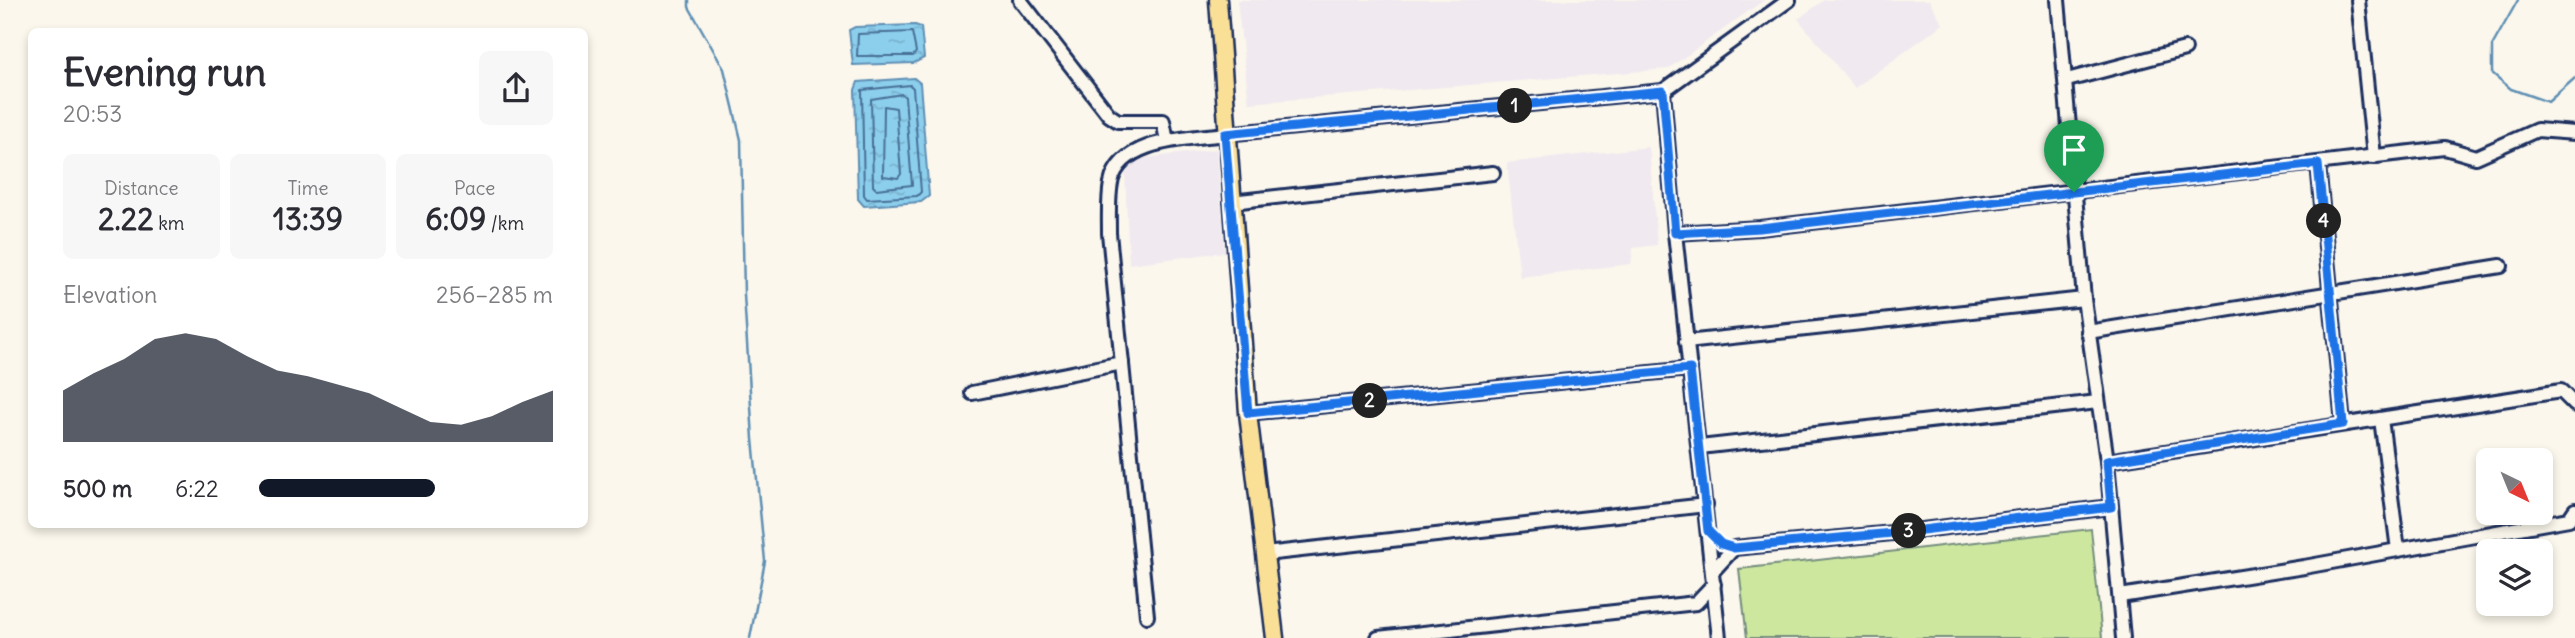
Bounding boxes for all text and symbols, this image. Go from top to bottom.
text: Evening run [63,49,266,96]
button: share [479,51,553,125]
pin: 1 [1498,88,1532,124]
text: 1 [1511,93,1518,117]
text: 20:53 [63,99,122,128]
pin [2044,120,2104,192]
icon: arrive [2055,131,2093,169]
text: Distance [104,176,178,200]
text: Time [287,176,329,200]
text: Pace [454,176,495,200]
text: 2.22 [98,200,154,238]
text: 13:39 [273,200,343,238]
text: 6:09 [425,200,486,238]
pin: 4 [2306,204,2342,238]
text: 4 [2318,208,2329,232]
text: km [154,211,185,235]
text: /km [486,211,524,235]
text: Elevation [63,280,157,309]
text: 256–285 m [436,280,553,309]
pin: 2 [1352,384,1388,418]
text: 2 [1364,388,1375,412]
north arrow [2476,448,2553,525]
map controls [2476,448,2553,616]
text: 500 m [63,474,132,503]
text: 6:22 [175,474,219,503]
pin: 3 [1892,514,1926,548]
text: 3 [1903,518,1914,542]
button: layers [2476,539,2553,616]

